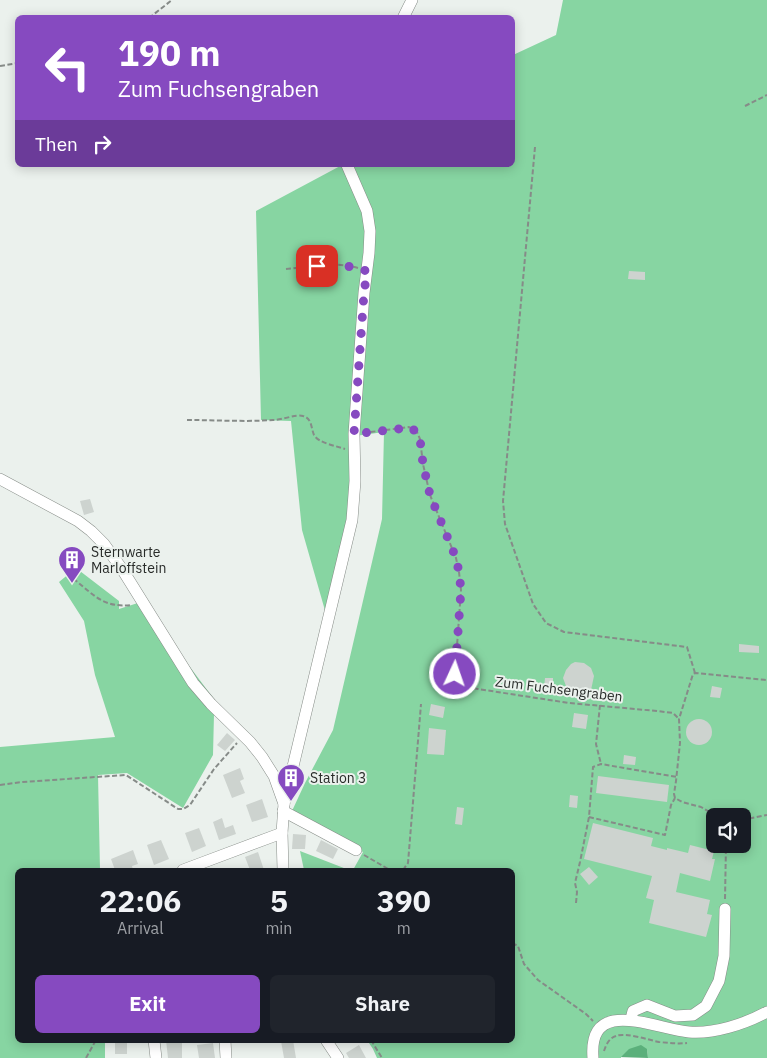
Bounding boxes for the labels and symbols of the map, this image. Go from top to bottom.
pin [296,245,338,287]
place label: Sternwarte Marloffstein [91,543,166,577]
building icon: Sternwarte Marloffstein [57,545,87,584]
position arrow [428,647,480,699]
street label: Zum Fuchsengraben [494,672,624,706]
building icon: Station 3 [276,763,306,802]
place label: Station 3 [310,769,366,787]

